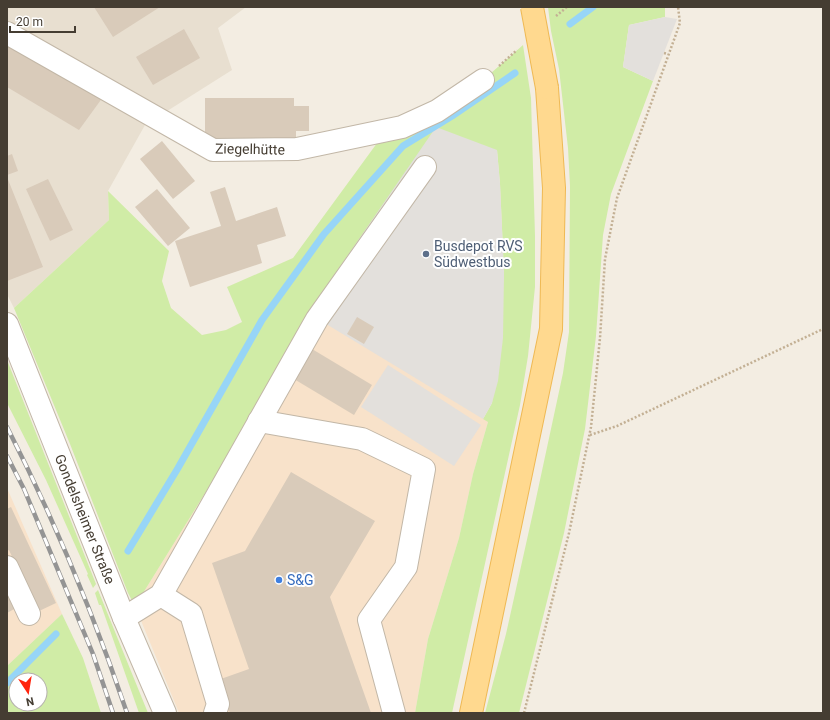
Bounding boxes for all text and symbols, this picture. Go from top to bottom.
scale bar [10,8,75,34]
text: 20 m [16,15,43,29]
street label: Ziegelhütte [215,140,285,158]
place label: Busdepot RVS Südwestbus [434,238,523,270]
marker: Busdepot RVS Südwestbus [421,249,431,259]
street label: Gondelsheimer Straße [52,452,118,586]
place label: S&G [287,572,314,588]
marker: S&G [274,575,284,585]
north arrow [8,672,48,712]
text: N [25,694,35,709]

